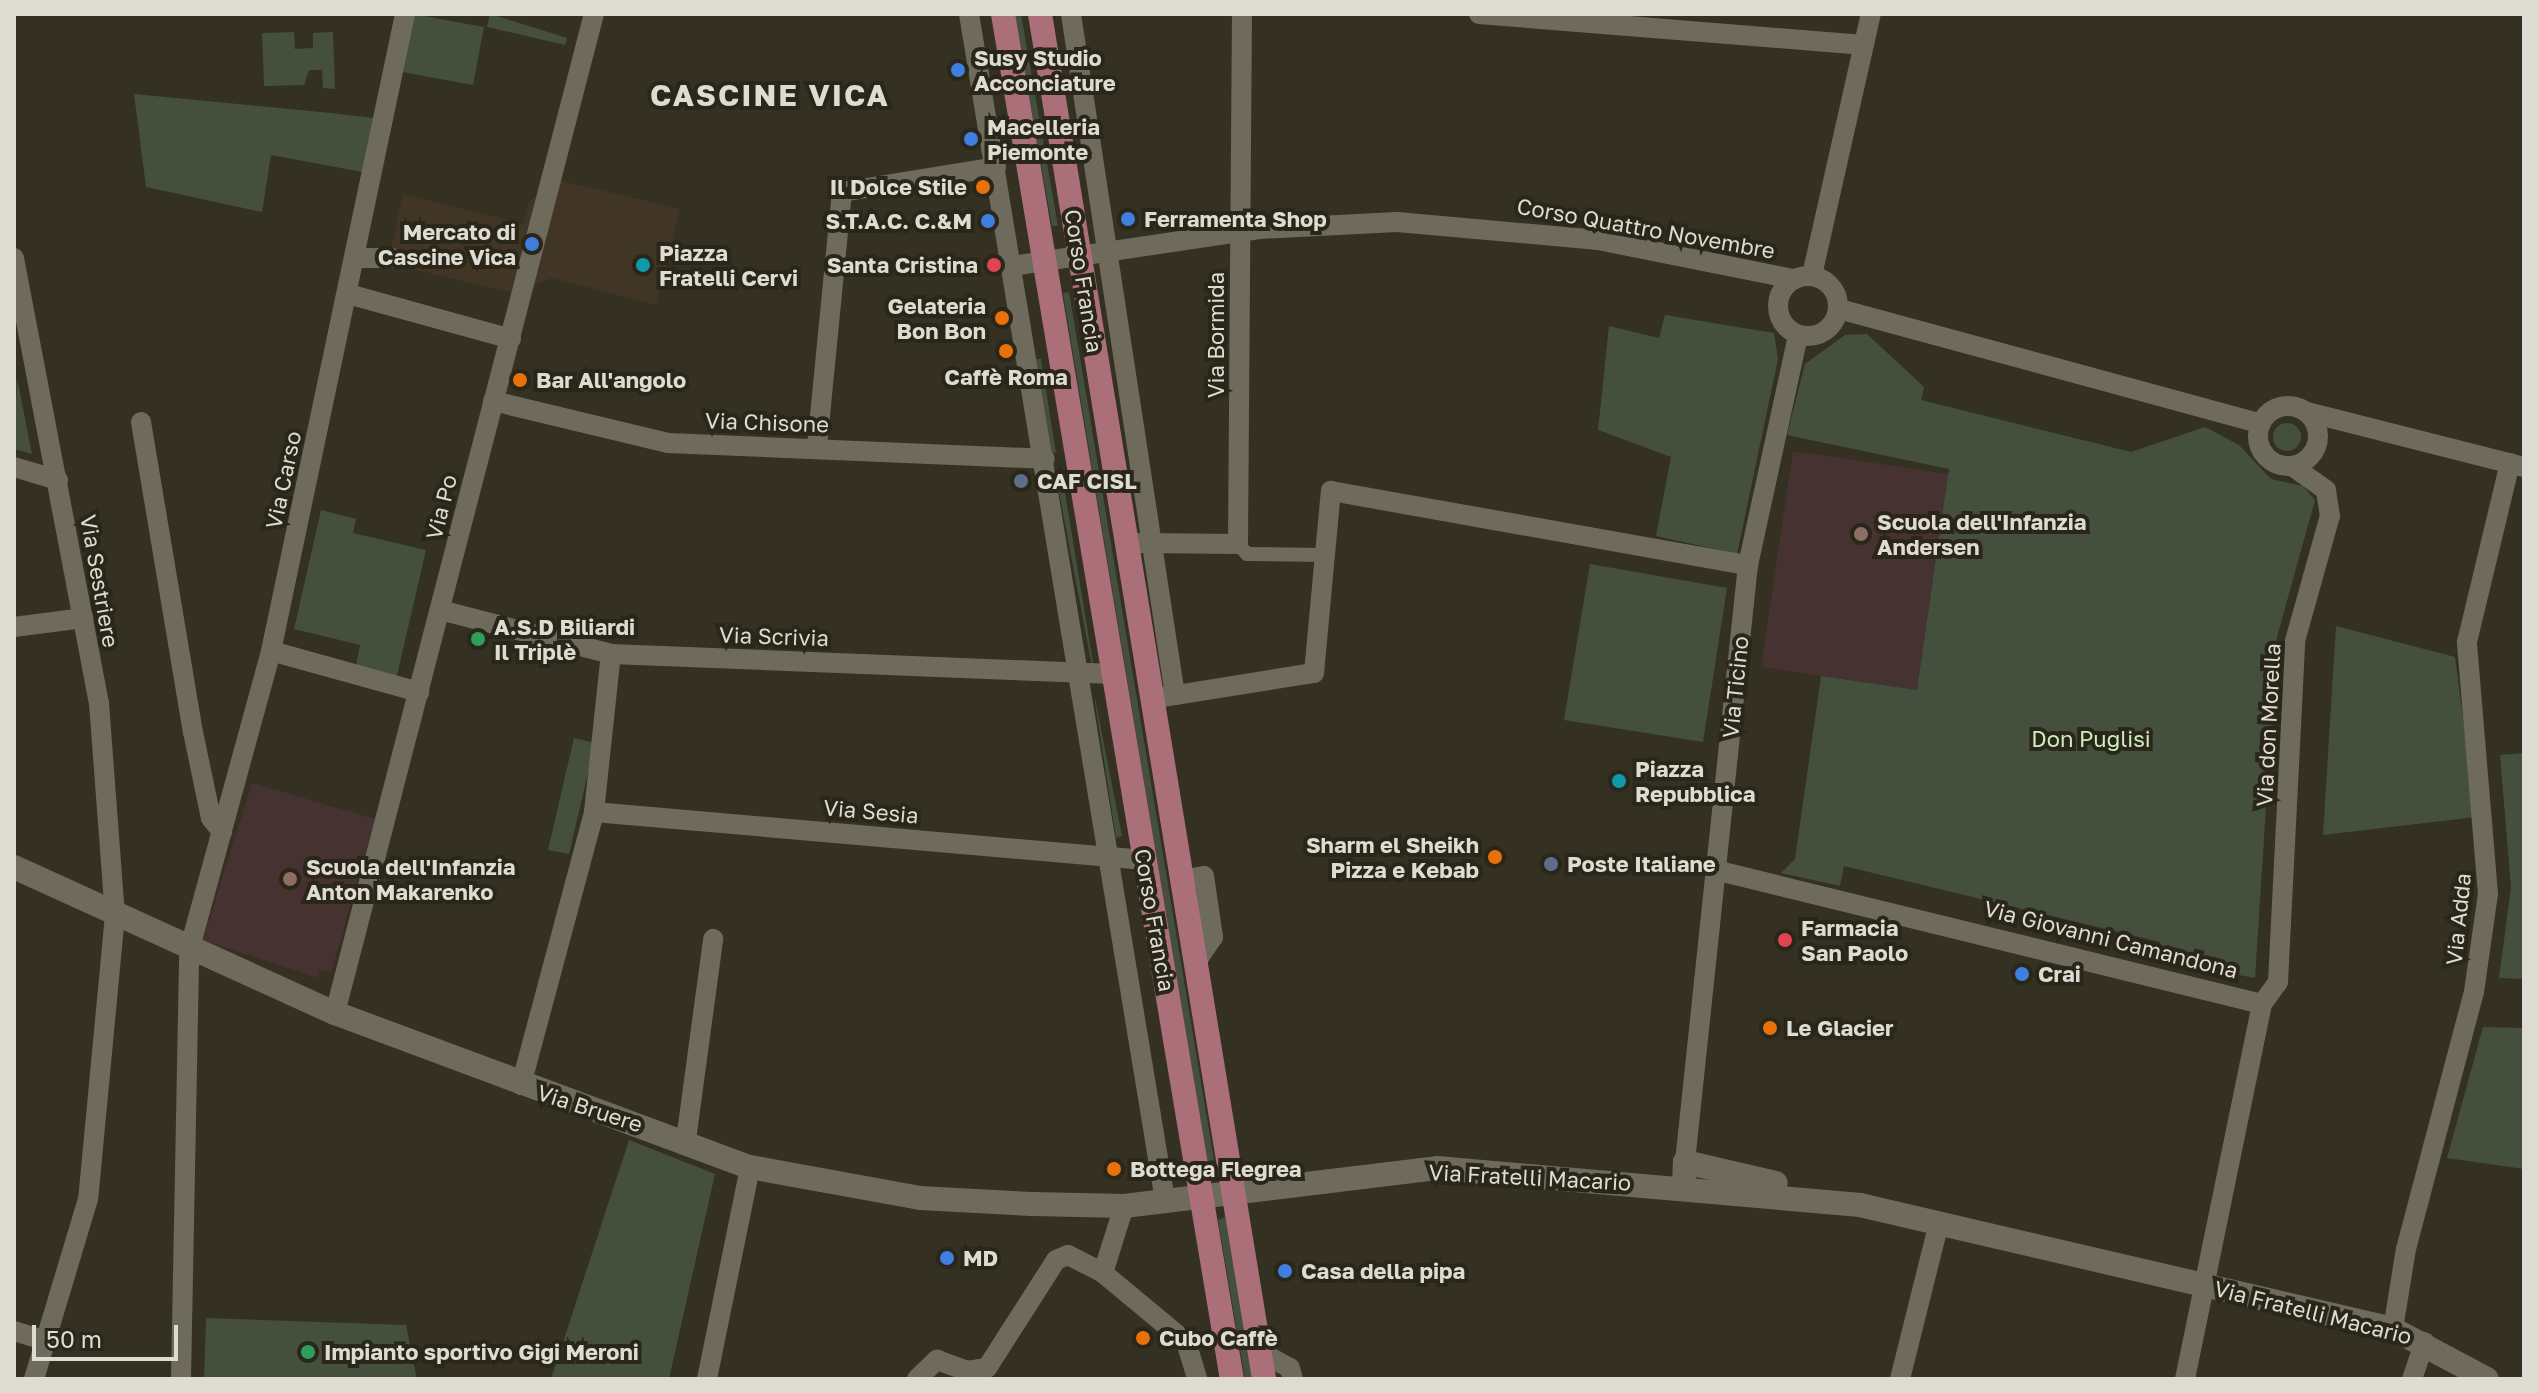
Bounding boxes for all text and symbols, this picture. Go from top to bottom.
place label: Susy Studio Acconciature [974,44,1116,96]
marker: Susy Studio Acconciature [949,61,967,79]
district label: CASCINE VICA [650,77,890,113]
place label: Macelleria Piemonte [987,113,1100,164]
marker: Macelleria Piemonte [962,130,980,148]
place label: Il Dolce Stile [830,174,967,200]
marker: Il Dolce Stile [974,178,992,196]
street label: Corso Quattro Novembre [1515,192,1777,264]
place label: Ferramenta Shop [1144,206,1327,232]
street label: Corso Francia [1060,207,1108,355]
place label: S.T.A.C. C.&M [826,208,972,234]
marker: Ferramenta Shop [1119,210,1137,228]
marker: S.T.A.C. C.&M [979,212,997,230]
place label: Mercato di Cascine Vica [378,218,516,270]
marker: Mercato di Cascine Vica [523,235,541,253]
place label: Piazza Fratelli Cervi [659,239,798,290]
place label: Santa Cristina [827,252,978,278]
marker: Piazza Fratelli Cervi [634,256,652,274]
marker: Santa Cristina [985,256,1003,274]
street label: Via Bormida [1203,272,1229,398]
place label: Gelateria Bon Bon [888,292,986,344]
marker: Gelateria Bon Bon [993,309,1011,327]
marker: Caffè Roma [997,342,1015,360]
place label: Caffè Roma [944,364,1068,390]
place label: Bar All'angolo [536,367,686,393]
marker: Bar All'angolo [511,371,529,389]
street label: Via Chisone [705,407,829,437]
street label: Via Carso [260,429,306,531]
place label: CAF CISL [1037,468,1137,494]
street label: Via Po [420,472,462,542]
marker: CAF CISL [1012,472,1030,490]
place label: Scuola dell'Infanzia Andersen [1877,508,2087,560]
street label: Via Sestriere [75,513,125,649]
marker: Scuola dell'Infanzia Andersen [1852,525,1870,543]
place label: A.S.D Biliardi Il Triplè [494,613,635,664]
street label: Via Scrivia [719,621,829,651]
marker: A.S.D Biliardi Il Triplè [469,630,487,648]
street label: Via Ticino [1717,635,1753,739]
street label: Via don Morella [2251,642,2285,808]
park label: Don Puglisi [2031,726,2151,752]
place label: Piazza Repubblica [1635,755,1755,806]
marker: Piazza Repubblica [1610,772,1628,790]
street label: Via Sesia [822,794,920,828]
place label: Sharm el Sheikh Pizza e Kebab [1306,831,1479,882]
street label: Corso Francia [1129,846,1181,994]
marker: Sharm el Sheikh Pizza e Kebab [1486,848,1504,866]
place label: Poste Italiane [1567,851,1716,877]
place label: Scuola dell'Infanzia Anton Makarenko [306,853,516,904]
marker: Poste Italiane [1542,855,1560,873]
marker: Scuola dell'Infanzia Anton Makarenko [281,870,299,888]
street label: Via Adda [2440,872,2476,966]
street label: Via Giovanni Camandona [1981,895,2241,983]
place label: Farmacia San Paolo [1801,914,1908,966]
marker: Farmacia San Paolo [1776,931,1794,949]
place label: Crai [2038,961,2081,987]
marker: Crai [2013,965,2031,983]
place label: Le Glacier [1786,1015,1894,1041]
marker: Le Glacier [1761,1019,1779,1037]
street label: Via Bruere [534,1079,646,1137]
place label: Bottega Flegrea [1130,1156,1302,1182]
street label: Via Fratelli Macario [1428,1159,1632,1195]
marker: Bottega Flegrea [1105,1160,1123,1178]
place label: MD [963,1245,998,1271]
marker: MD [938,1249,956,1267]
place label: Casa della pipa [1301,1258,1465,1284]
marker: Casa della pipa [1276,1262,1294,1280]
street label: Via Fratelli Macario [2211,1275,2415,1349]
scale bar [36,1309,182,1359]
text: 50 m [46,1324,102,1353]
place label: Cubo Caffè [1159,1325,1278,1351]
marker: Cubo Caffè [1134,1329,1152,1347]
place label: Impianto sportivo Gigi Meroni [324,1339,639,1365]
marker: Impianto sportivo Gigi Meroni [299,1343,317,1361]

